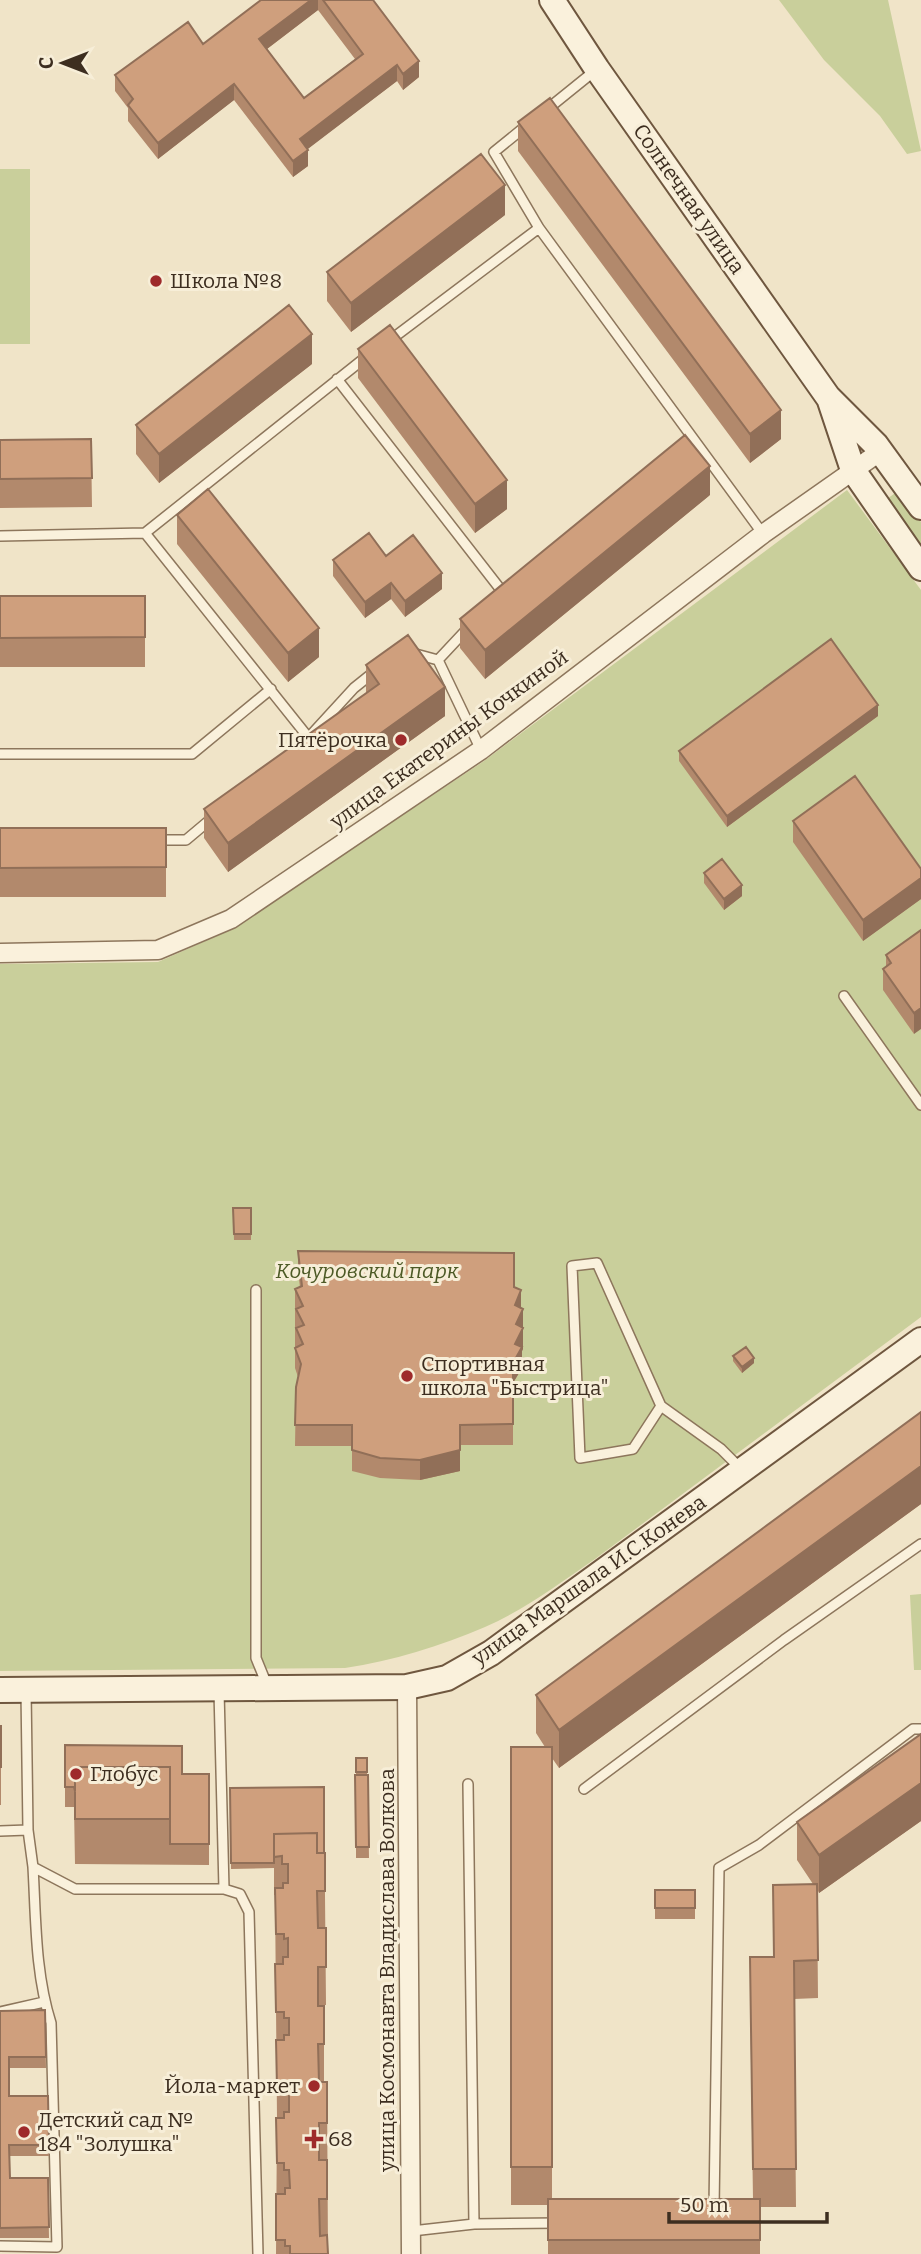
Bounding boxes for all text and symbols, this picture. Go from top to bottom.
north arrow [28,28,98,98]
text: С [35,57,58,69]
street label: Солнечная улица [627,119,751,280]
place label: Школа №8 [170,268,282,294]
marker: Школа №8 [148,273,164,289]
street label: улица Екатерины Кочкиной [324,644,573,835]
place label: Пятёрочка [278,727,387,753]
marker: Пятёрочка [393,732,409,748]
park label: Кочуровский парк [276,1258,459,1284]
place label: Спортивная школа "Быстрица" [421,1351,609,1401]
marker: Спортивная школа "Быстрица" [399,1368,415,1384]
street label: улица Маршала И.С.Конева [466,1489,712,1672]
place label: Глобус [90,1761,158,1787]
marker: Глобус [68,1766,84,1782]
street label: улица Космонавта Владислава Волкова [374,1768,400,2173]
place label: Йола-маркет [164,2073,300,2099]
marker: Йола-маркет [306,2078,322,2094]
place label: Детский сад № 184 "Золушка" [38,2107,194,2157]
marker: Детский сад № 184 "Золушка" [16,2124,32,2140]
place label: 68 [328,2126,353,2152]
marker: 68 [306,2131,322,2147]
scale bar [669,2180,827,2224]
text: 50 m [680,2192,729,2218]

